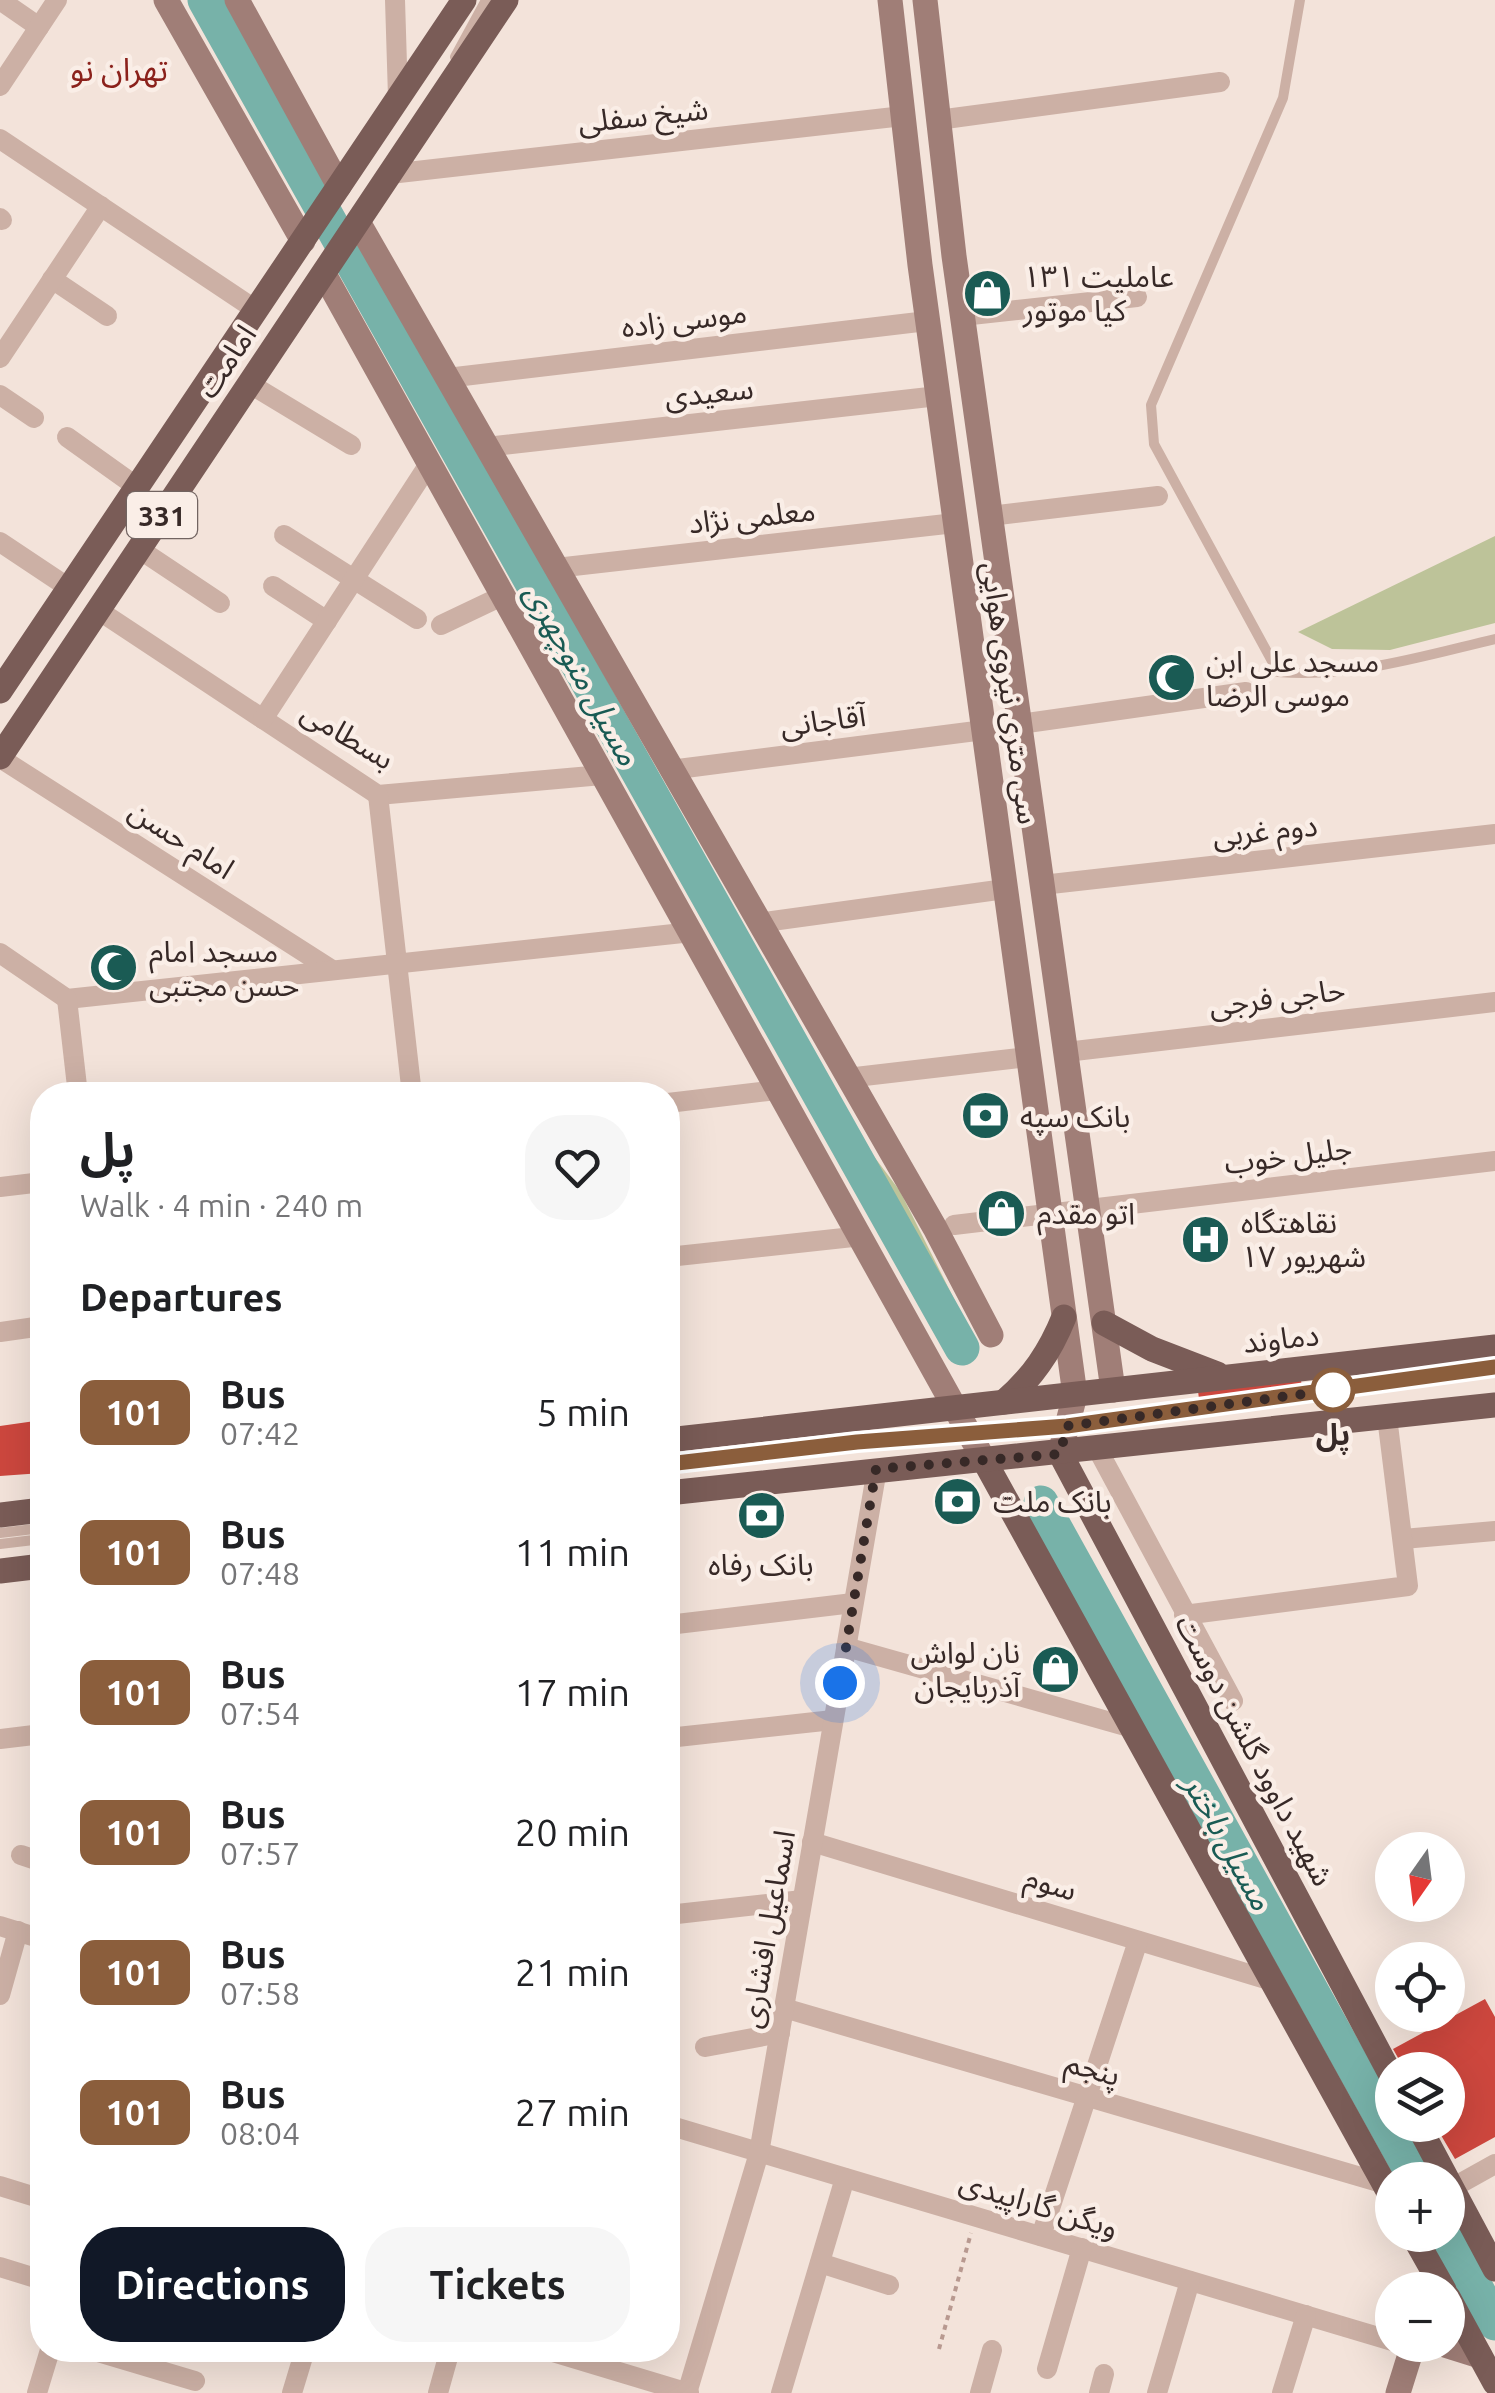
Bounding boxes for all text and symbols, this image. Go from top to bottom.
district label: تهران نو [70,51,168,89]
street label: شیخ سفلی [576,91,710,145]
place label: عاملیت ۱۳۱ کیا موتور [1022,259,1174,328]
shop icon: عاملیت ۱۳۱ کیا موتور [962,267,1014,319]
street label: موسی زاده [619,294,749,345]
street label: امامت [189,318,263,404]
street label: سعیدی [663,370,755,415]
road number: 331 [127,492,197,538]
street label: معلمی نژاد [687,492,817,541]
street label: سی متری نیروی هوایی [975,560,1046,827]
water label: مسیل منوچهری [515,577,648,773]
place label: مسجد علی ابن موسی الرضا [1206,644,1379,713]
mosque icon: مسجد علی ابن موسی الرضا [1145,652,1197,704]
street label: بسطامی [295,694,400,777]
street label: آقاجانی [778,698,869,743]
street label: امام حسن [120,793,241,890]
street label: دوم غربی [1211,808,1320,858]
place label: مسجد امام حسن مجتبی [149,934,299,1003]
mosque icon: مسجد امام حسن مجتبی [88,942,140,994]
street label: حاجی فرجی [1207,972,1347,1023]
bank icon: بانک سپه [959,1090,1011,1142]
place label: بانک سپه [1020,1099,1130,1136]
button: heart [525,1115,630,1220]
text: پل [80,1122,135,1176]
street label: جلیل خوب [1222,1130,1354,1181]
text: Walk · 4 min · 240 m [80,1187,363,1223]
shop icon: اتو مقدم [976,1187,1028,1239]
place label: اتو مقدم [1037,1196,1135,1236]
place label: نقاهتگاه ۱۷ شهریور [1241,1205,1366,1274]
hospital icon: نقاهتگاه ۱۷ شهریور [1180,1213,1232,1265]
text: Departures [80,1276,282,1318]
street label: دماوند [1241,1317,1321,1360]
marker: پل [1312,1369,1354,1411]
text: Bus [220,1373,285,1415]
text: 5 min [536,1391,630,1433]
text: 101 [105,1392,165,1432]
text: 07:42 [220,1415,300,1451]
place label: پل [1316,1417,1350,1455]
bank icon: بانک ملت [932,1475,984,1527]
place label: بانک ملت [993,1484,1112,1518]
bank icon: بانک رفاه [735,1489,787,1541]
text: Bus [220,1513,285,1555]
text: 11 min [515,1531,630,1573]
text: 101 [105,1532,165,1572]
place label: بانک رفاه [708,1547,814,1582]
text: 07:48 [220,1555,300,1591]
street label: شهید داوود گلشن دوست [1168,1609,1341,1892]
place label: نان لواش آذربایجان [910,1635,1021,1704]
shop icon: نان لواش آذربایجان [1029,1643,1081,1695]
text: Bus [220,1653,285,1695]
your location [815,1658,865,1708]
text: 17 min [515,1671,630,1713]
text: 101 [105,1672,165,1712]
text: 07:54 [220,1695,300,1731]
water label: مسیل باختر [1174,1766,1281,1917]
text: Bus [220,1793,285,1835]
text: 20 min [515,1811,630,1853]
text: 101 [105,1812,165,1852]
street label: اسماعیل افشاری [733,1827,802,2031]
north arrow [1375,1832,1465,1922]
map controls [1375,1832,1465,2362]
text: 07:57 [220,1835,300,1871]
street label: سوم [1019,1859,1081,1913]
text: Bus [220,1933,285,1975]
button: locate [1375,1942,1465,2032]
text: 21 min [515,1951,630,1993]
text: 101 [105,1952,165,1992]
text: 07:58 [220,1975,300,2011]
street label: پنجم [1060,2044,1124,2099]
button: layers [1375,2052,1465,2142]
text: Bus [220,2073,285,2115]
text: 27 min [515,2091,630,2133]
text: 101 [105,2092,165,2132]
text: 08:04 [220,2115,300,2151]
button: + [1375,2162,1465,2252]
street label: ویگن گاراپیدی [955,2164,1122,2247]
button: Directions [80,2227,345,2342]
button: Tickets [365,2227,630,2342]
button: − [1375,2272,1465,2362]

